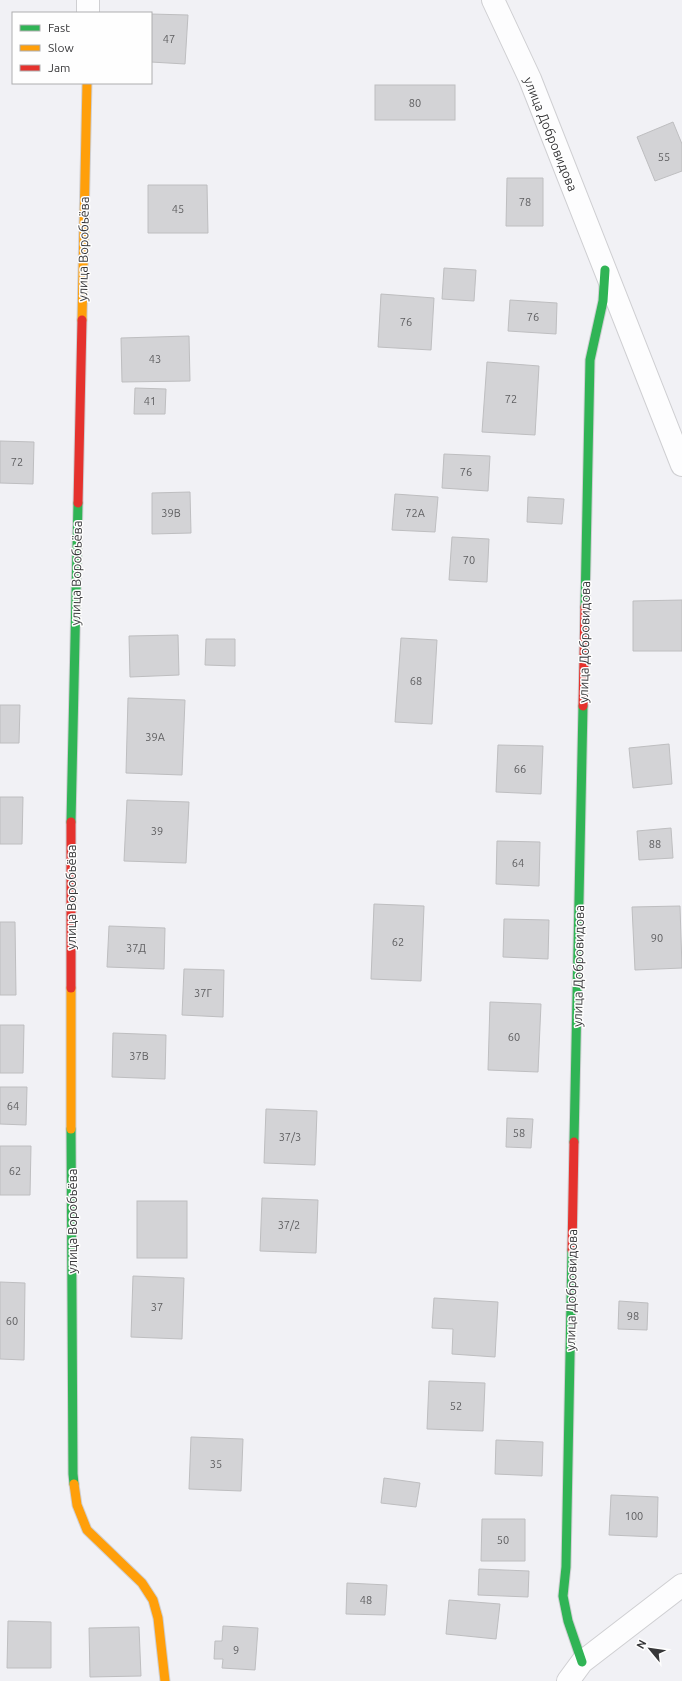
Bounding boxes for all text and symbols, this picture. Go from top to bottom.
legend [12,12,152,84]
text: Fast [48,21,70,34]
house number: 47 [163,33,175,45]
text: Slow [48,41,74,54]
text: Jam [48,61,70,74]
street label: улица Добровидова [522,75,580,193]
house number: 80 [409,97,421,109]
house number: 55 [658,151,670,163]
street label: улица Воробьёва [75,196,91,302]
house number: 78 [519,196,531,208]
house number: 45 [172,203,184,215]
house number: 76 [527,311,539,323]
house number: 76 [400,316,412,328]
house number: 43 [149,353,161,365]
house number: 72 [505,393,517,405]
house number: 41 [144,395,156,407]
house number: 72 [11,456,23,468]
house number: 76 [460,466,472,478]
house number: 39В [161,507,181,519]
house number: 72А [405,507,426,519]
street label: улица Воробьёва [68,520,84,626]
house number: 70 [463,554,475,566]
street label: улица Добровидова [576,581,592,703]
house number: 68 [410,675,422,687]
house number: 39А [145,731,166,743]
house number: 66 [514,763,526,775]
house number: 39 [151,825,163,837]
house number: 88 [649,838,661,850]
street label: улица Воробьёва [64,844,78,950]
house number: 64 [512,857,524,869]
street label: улица Добровидова [570,905,586,1027]
house number: 90 [651,932,663,944]
house number: 62 [392,936,404,948]
house number: 37Д [126,942,146,954]
house number: 37Г [194,987,212,999]
house number: 60 [508,1031,520,1043]
house number: 37В [129,1050,149,1062]
house number: 64 [7,1100,19,1112]
house number: 58 [513,1127,525,1139]
house number: 37/3 [279,1131,301,1143]
house number: 62 [9,1165,21,1177]
street label: улица Воробьёва [65,1168,79,1274]
house number: 37/2 [278,1219,300,1231]
street label: улица Добровидова [563,1229,579,1351]
house number: 37 [151,1301,163,1313]
house number: 98 [627,1310,639,1322]
house number: 60 [6,1315,18,1327]
house number: 52 [450,1400,462,1412]
house number: 35 [210,1458,222,1470]
house number: 100 [625,1510,643,1522]
house number: 50 [497,1534,509,1546]
house number: 48 [360,1594,372,1606]
north arrow [630,1629,670,1669]
text: N [634,1638,648,1651]
house number: 9 [233,1644,239,1656]

